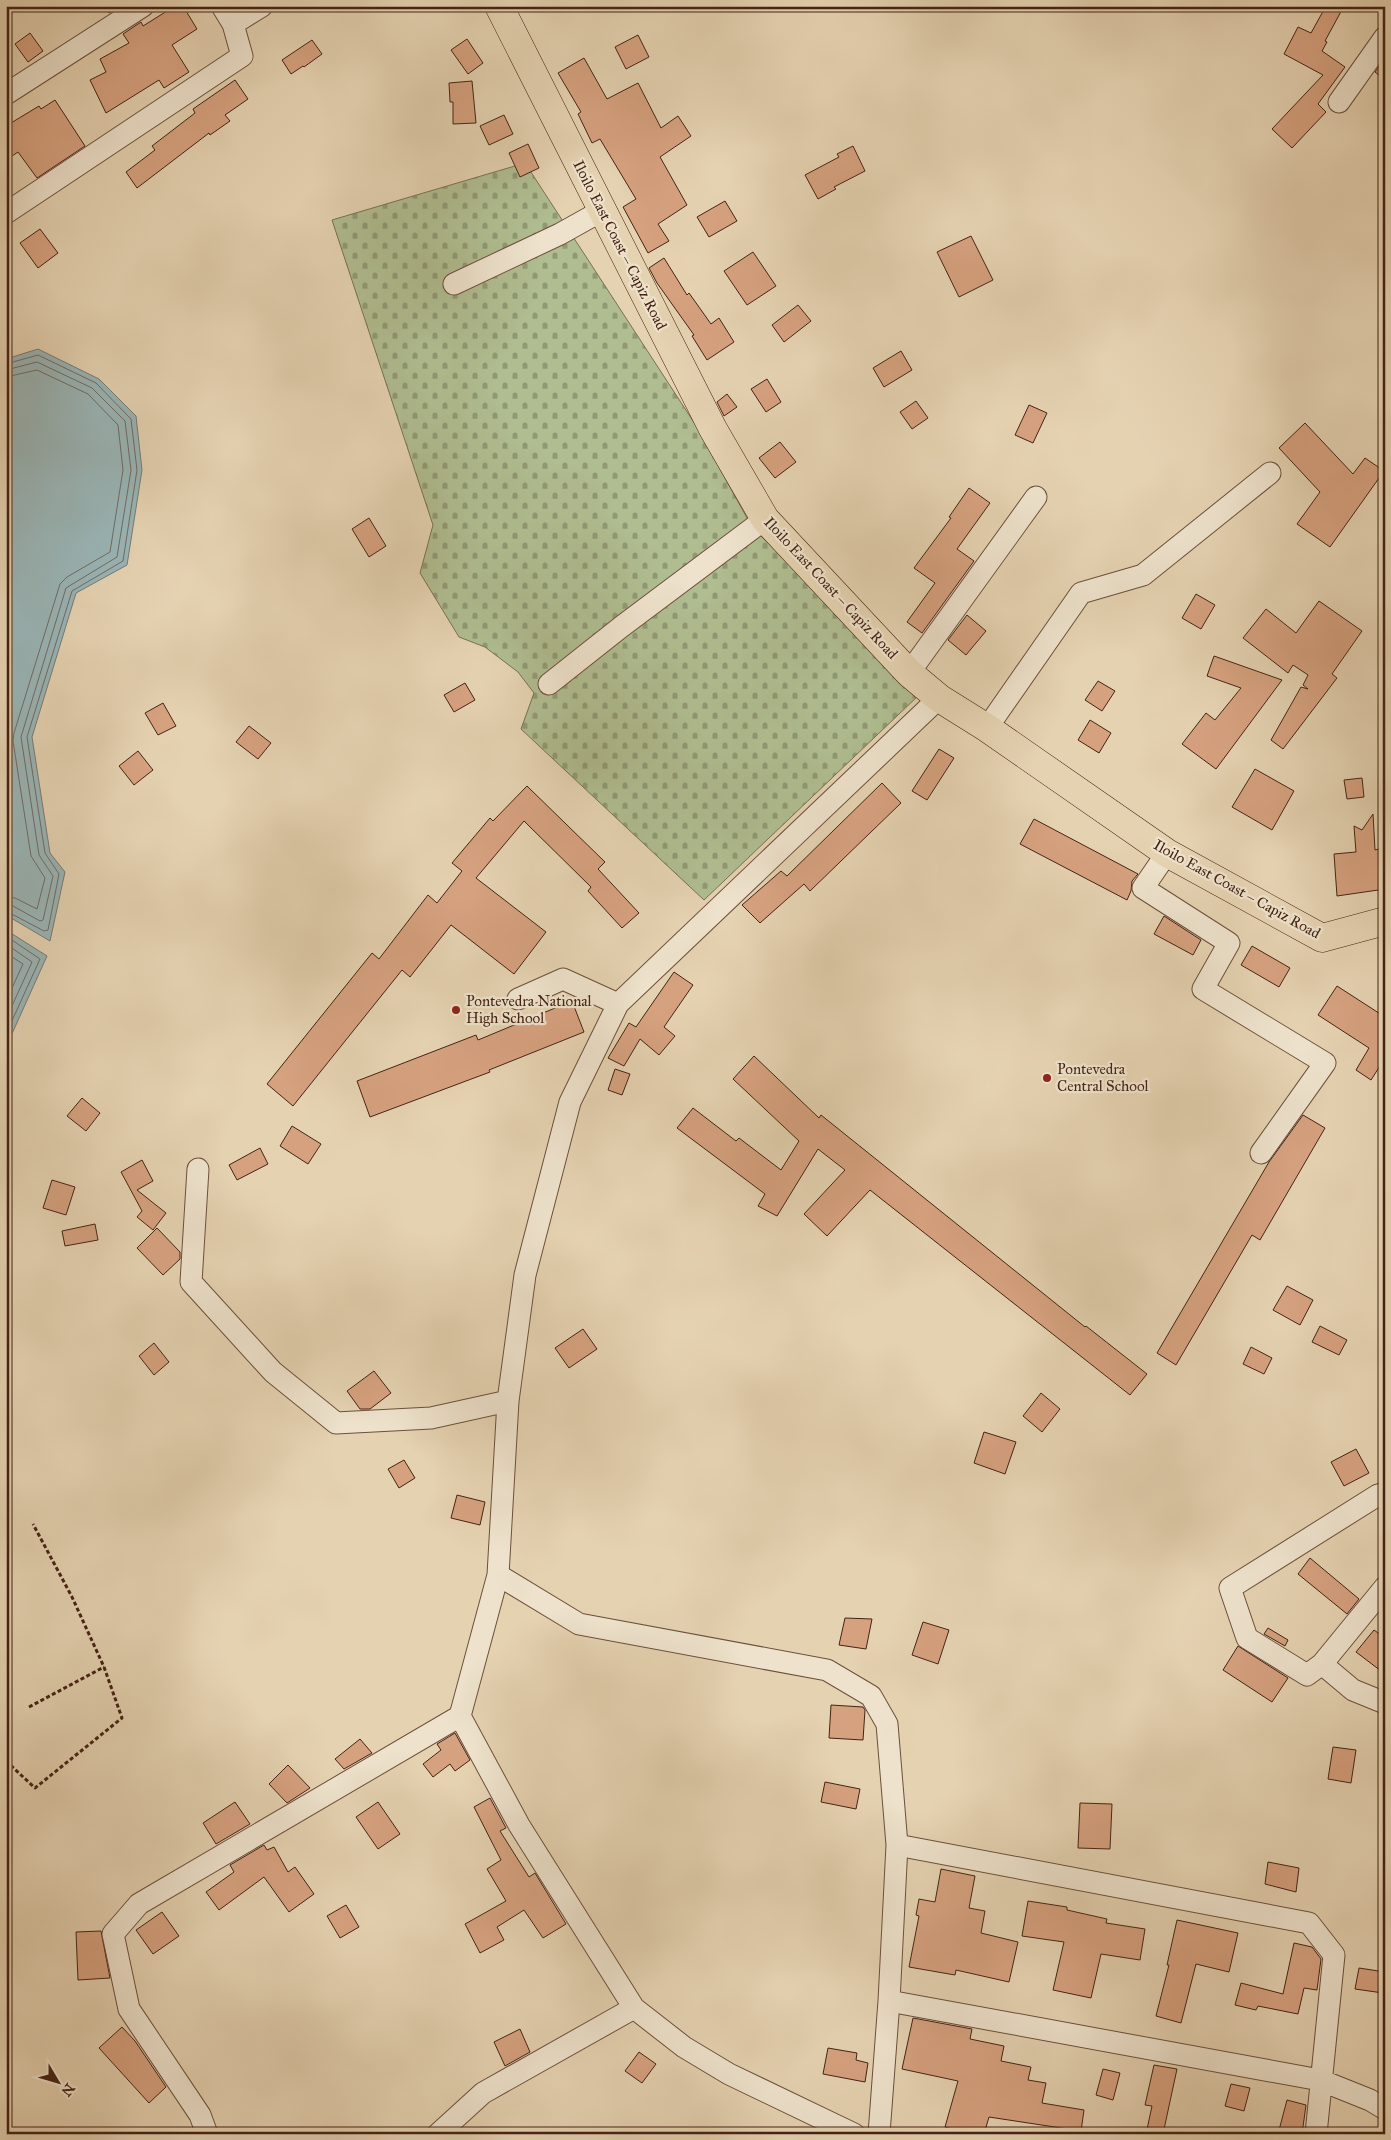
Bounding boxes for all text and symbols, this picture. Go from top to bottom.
street label: Iloilo East Coast – Capiz Road [569,157,671,333]
street label: Iloilo East Coast – Capiz Road [760,513,902,663]
street label: Iloilo East Coast – Capiz Road [1150,836,1324,943]
place label: Pontevedra National High School [466,992,593,1027]
marker: Pontevedra National High School [450,1004,462,1016]
place label: Pontevedra Central School [1057,1060,1150,1095]
marker: Pontevedra Central School [1041,1072,1053,1084]
north arrow [32,2058,82,2108]
text: N [57,2080,78,2100]

